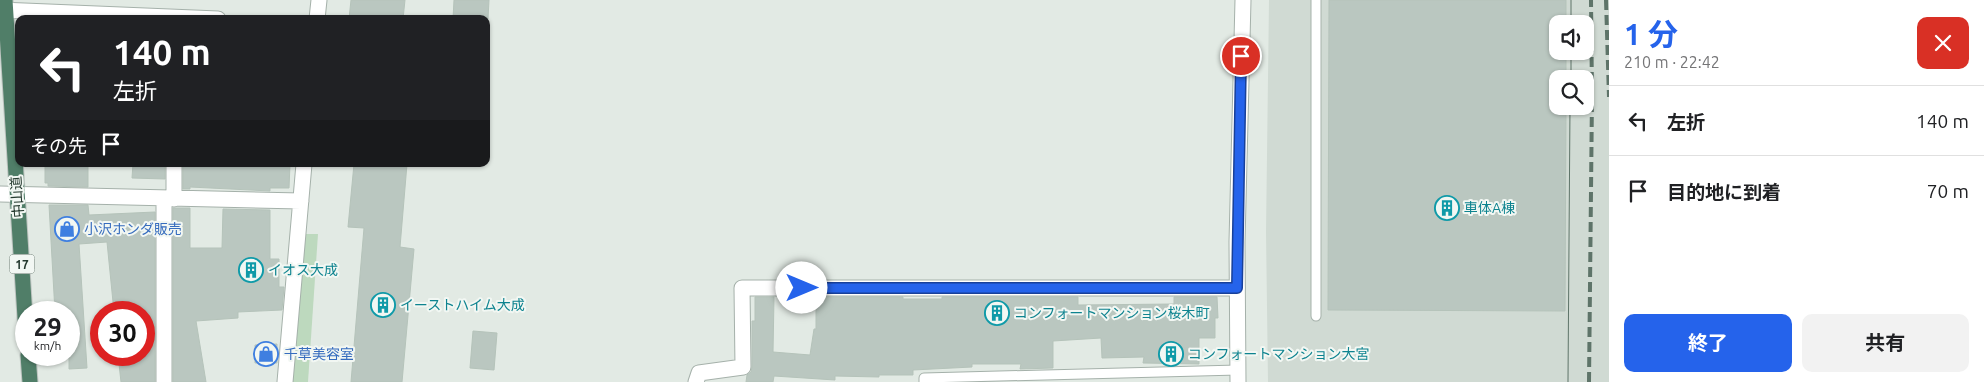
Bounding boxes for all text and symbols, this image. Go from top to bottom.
map controls [1549,15,1594,115]
button: sound [1549,15,1594,60]
text: 1 分 [1624,17,1678,51]
button: close [1917,17,1969,69]
text: 140 m [113,32,211,72]
icon: left [30,35,95,100]
pin [1220,35,1262,77]
icon: arrive [1227,42,1255,70]
text: 210 m · 22:42 [1624,53,1720,71]
button: search [1549,70,1594,115]
text: 左折 [113,78,157,103]
icon: left [1624,107,1652,135]
text: 140 m [1916,110,1969,132]
text: 左折 [1667,111,1705,133]
icon: arrive [97,130,125,158]
text: その先 [30,135,87,157]
street label: 中山道 [8,175,26,219]
icon: arrive [1624,177,1652,205]
text: 70 m [1927,180,1969,202]
text: 目的地に到着 [1667,181,1781,203]
building icon: 車体A棟 [1434,195,1460,221]
place label: 車体A棟 [1464,200,1515,216]
shop icon: 小沢ホンダ販売 [54,216,80,242]
place label: 小沢ホンダ販売 [84,221,182,237]
road number: 17 [10,254,34,274]
building icon: イオス大成 [238,257,264,283]
position arrow [775,261,827,313]
place label: イオス大成 [268,262,338,278]
building icon: イーストハイム大成 [370,292,396,318]
place label: イーストハイム大成 [400,297,525,313]
building icon: コンフォートマンション桜木町 [984,300,1010,326]
speed limit sign: 30 [90,301,155,366]
place label: コンフォートマンション桜木町 [1014,305,1210,321]
text: 29 [33,313,62,341]
button: 終了 [1624,314,1792,372]
button: 共有 [1802,314,1969,372]
text: km/h [34,339,61,352]
shop icon: 千草美容室 [253,341,279,367]
building icon: コンフォートマンション大宮 [1158,341,1184,367]
place label: 千草美容室 [284,346,354,362]
place label: コンフォートマンション大宮 [1188,346,1370,362]

